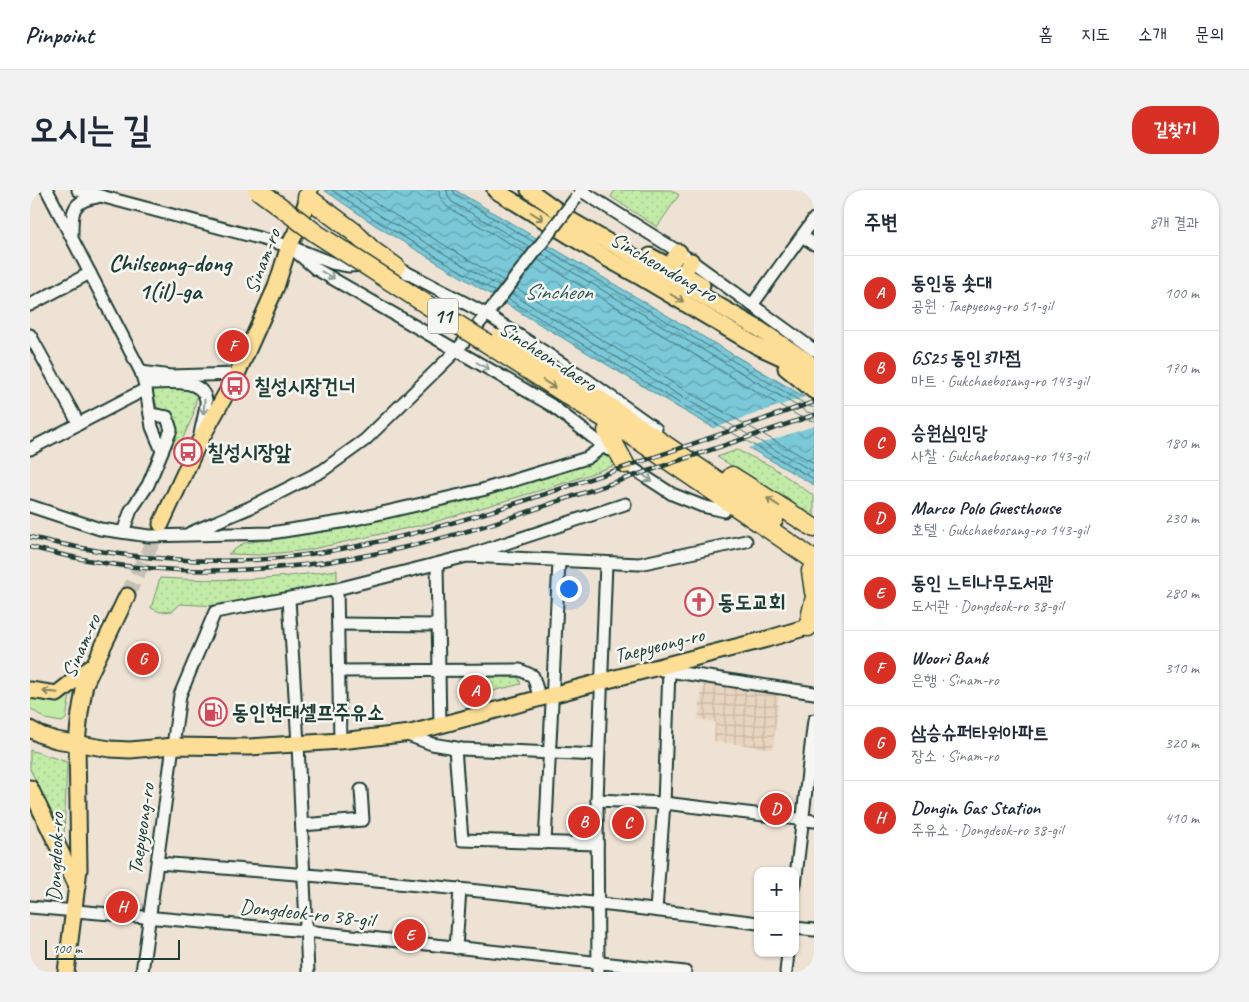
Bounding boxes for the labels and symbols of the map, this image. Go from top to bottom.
one-way arrow [529,211,543,221]
street label: Sinam-ro [238,224,287,297]
street label: Sincheondong-ro [606,226,723,309]
district label: Chilseong-dong 1(il)-ga [109,248,234,306]
one-way arrow [320,271,334,281]
water label: Sincheon [524,278,594,306]
one-way arrow [669,294,683,304]
road number: 11 [428,298,458,334]
street label: Sincheon-daero [495,315,603,398]
pin: F [217,327,249,365]
one-way arrow [476,361,490,371]
bus stop icon: 칠성시장건너 [220,371,250,401]
place label: 칠성시장건너 [254,373,355,399]
one-way arrow [542,379,556,389]
one-way arrow [200,398,209,414]
bus stop icon: 칠성시장앞 [173,437,203,467]
place label: 칠성시장앞 [207,439,292,465]
one-way arrow [638,473,652,483]
one-way arrow [767,497,781,507]
your location [556,576,582,602]
church icon: 동도교회 [684,587,714,617]
place label: 동도교회 [718,589,786,615]
street label: Sinam-ro [55,609,107,682]
street label: Taepyeong-ro [611,621,708,669]
pin: G [127,640,159,678]
pin: A [459,672,491,710]
one-way arrow [42,687,58,697]
fuel station icon: 동인현대셀프주유소 [198,697,228,727]
place label: 동인현대셀프주유소 [232,699,384,725]
street label: Taepyeong-ro [122,780,160,876]
pin: D [760,790,792,828]
pin: B [568,803,600,841]
pin: C [612,804,644,842]
street label: Dongdeok-ro [40,811,70,902]
pin: H [106,888,138,926]
street label: Dongdeok-ro 38-gil [239,893,379,933]
pin: E [394,916,426,954]
scale bar [45,937,180,960]

